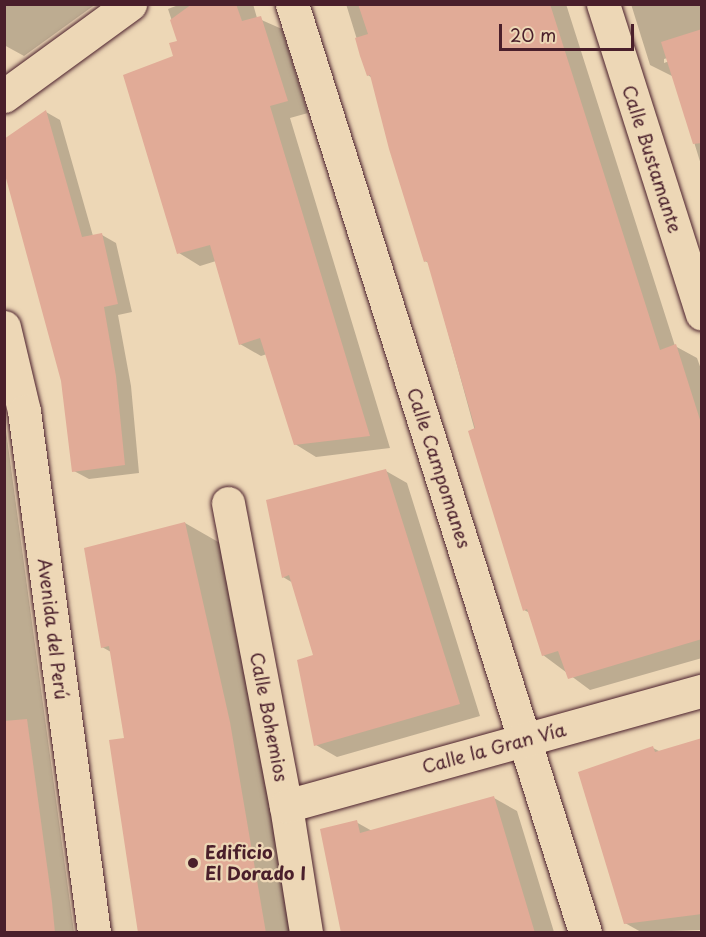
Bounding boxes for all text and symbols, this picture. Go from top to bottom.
scale bar [502,12,637,50]
text: 20 m [510,21,556,48]
street label: Calle Bustamante [618,82,686,236]
street label: Calle Campomanes [403,385,475,551]
street label: Avenida del Perú [34,556,72,702]
street label: Calle Bohemios [246,651,292,783]
street label: Calle la Gran Vía [419,718,569,778]
place label: Edificio El Dorado I [205,842,306,884]
marker: Edificio El Dorado I [186,856,200,870]

